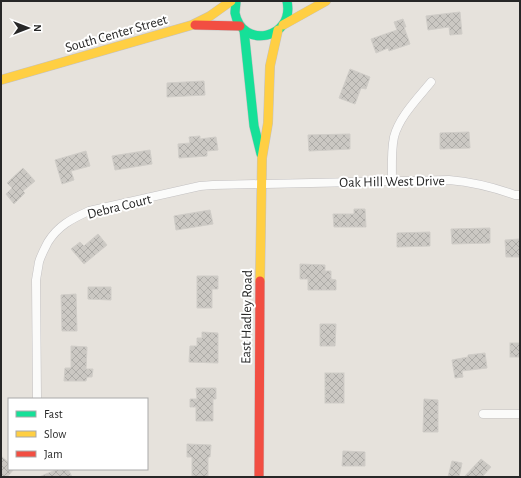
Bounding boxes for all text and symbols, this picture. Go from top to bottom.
north arrow [8,8,48,48]
street label: South Center Street [64,13,169,55]
text: N [32,24,43,32]
street label: Oak Hill West Drive [339,174,445,190]
street label: Debra Court [86,192,153,222]
street label: East Hadley Road [239,270,255,364]
legend [8,398,148,470]
text: Fast [44,408,63,420]
text: Slow [44,428,66,440]
text: Jam [44,448,63,460]

